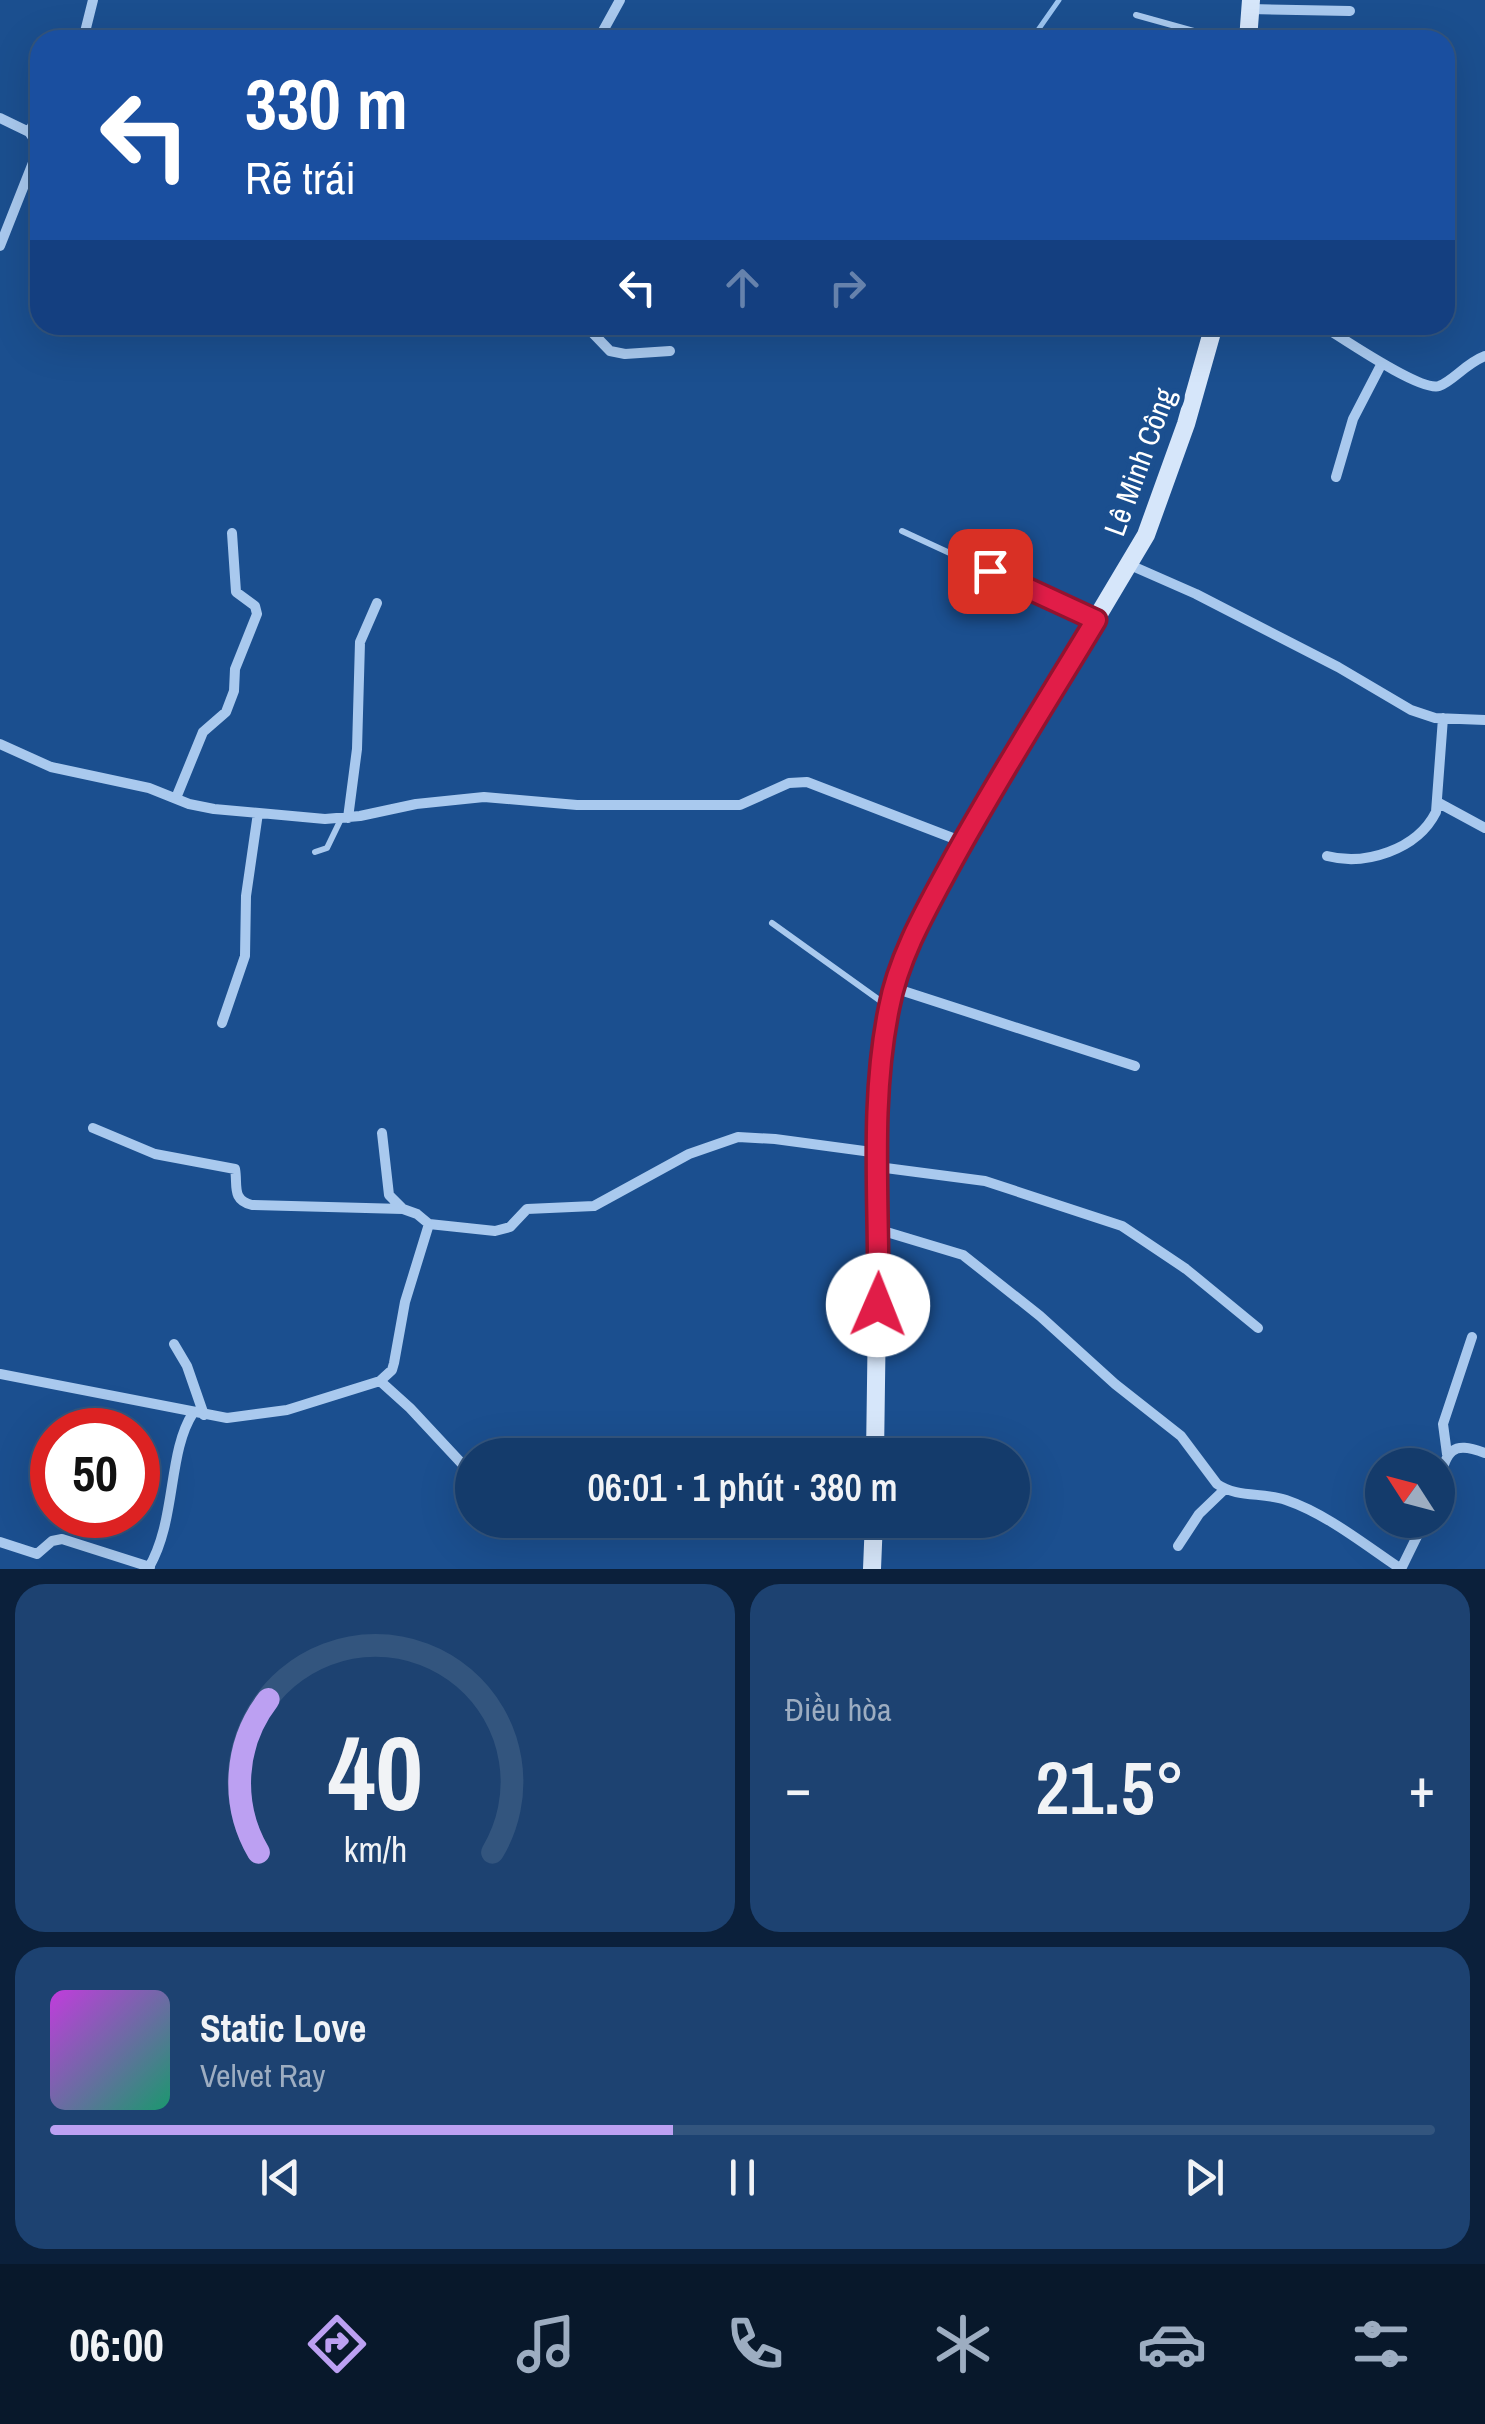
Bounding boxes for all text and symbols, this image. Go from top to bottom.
text: 330 m [245,57,408,151]
icon: left [80,70,210,200]
text: Rẽ trái [245,147,356,208]
icon: left [610,260,665,315]
icon: ahead [715,260,770,315]
icon: right [820,260,875,315]
street label: Lê Minh Công [1094,382,1184,541]
pin [948,529,1033,614]
icon: arrive [963,544,1018,599]
position arrow [826,1253,930,1357]
speed limit sign: 50 [30,1408,160,1538]
north arrow [1365,1448,1455,1538]
map controls [1365,1448,1455,1538]
text: 06:01 · 1 phút · 380 m [587,1462,898,1513]
text: Điều hòa [785,1688,892,1731]
text: 40 [328,1702,422,1842]
text: 21.5° [1035,1736,1185,1837]
text: − [785,1750,811,1824]
text: + [1409,1750,1435,1824]
text: km/h [343,1825,407,1873]
text: Static Love [200,2003,366,2054]
text: Velvet Ray [200,2054,325,2097]
icon: previous [253,2150,308,2205]
icon: pause [715,2150,770,2205]
icon: next [1177,2150,1232,2205]
icon: directions [302,2309,372,2379]
icon: music [511,2309,581,2379]
icon: phone [720,2309,790,2379]
icon: climate [928,2309,998,2379]
icon: car [1137,2309,1207,2379]
icon: filters [1346,2309,1416,2379]
text: 06:00 [69,2314,164,2375]

